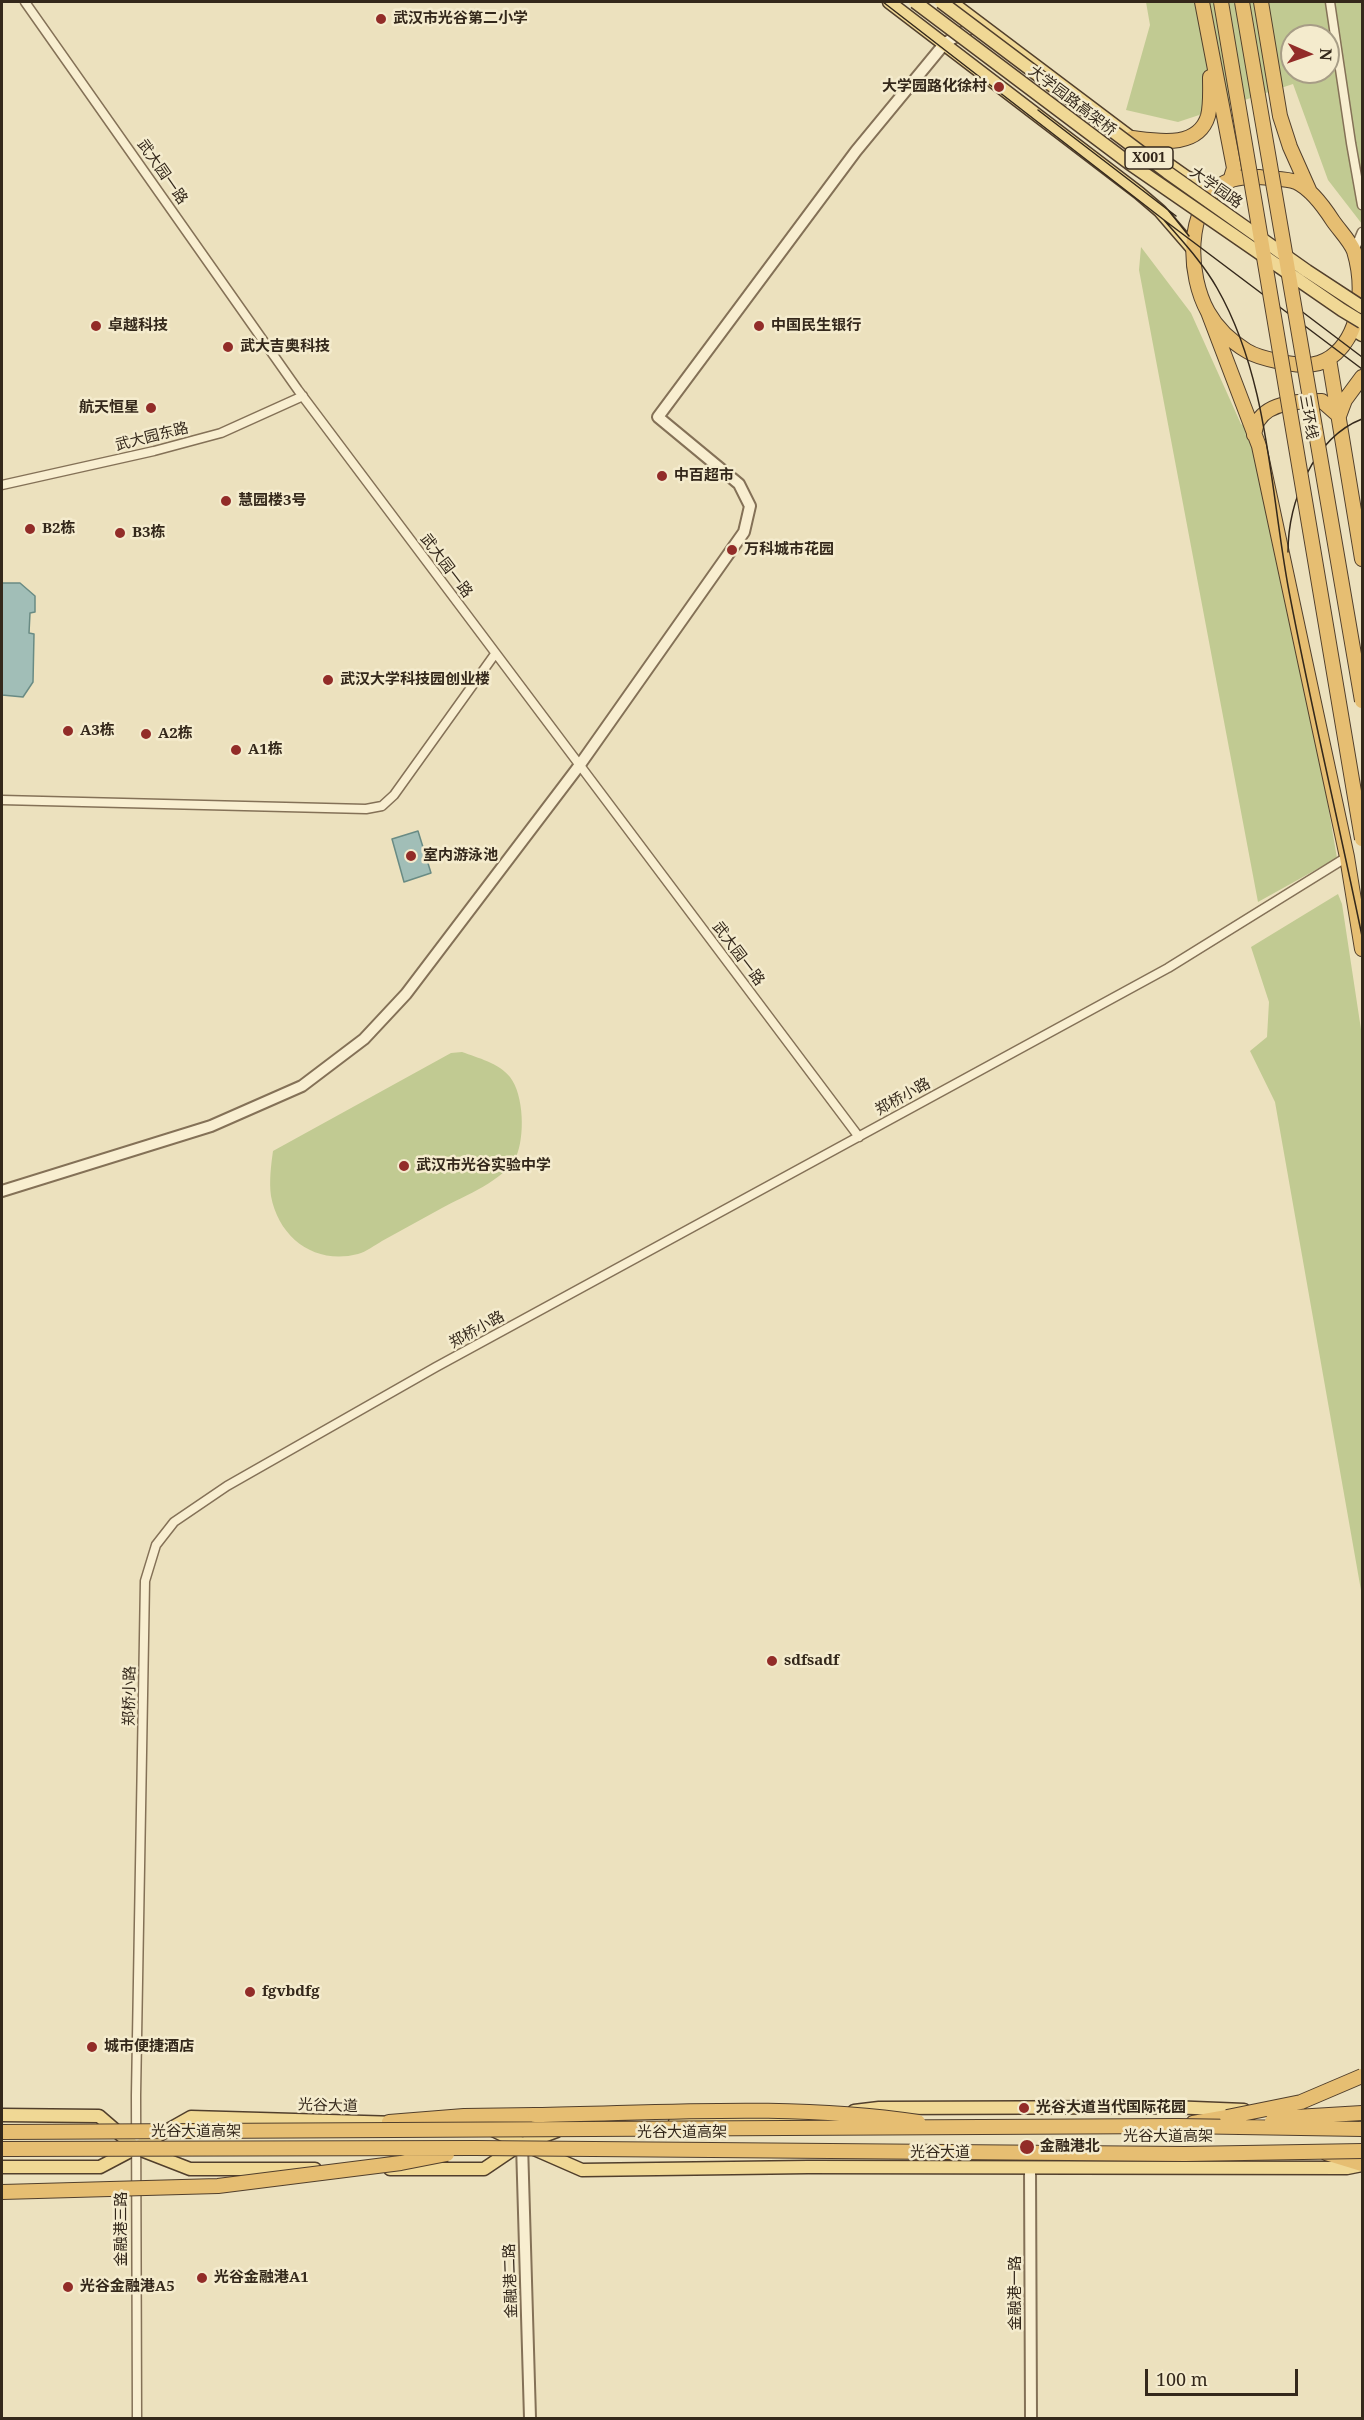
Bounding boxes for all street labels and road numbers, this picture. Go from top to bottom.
street label: 大学园路高架桥 [1025,62,1119,140]
street label: 武大园一路 [133,136,191,208]
road number: X001 [1125,147,1173,169]
street label: 大学园路 [1186,163,1246,213]
street label: 三环线 [1295,393,1321,441]
street label: 武大园东路 [113,419,191,455]
street label: 武大园一路 [416,531,476,601]
street label: 武大园一路 [708,919,768,989]
street label: 郑桥小路 [872,1075,934,1119]
street label: 郑桥小路 [446,1308,508,1352]
street label: 郑桥小路 [120,1666,140,1726]
street label: 光谷大道 [298,2096,358,2116]
street label: 光谷大道高架 [151,2123,241,2141]
street label: 光谷大道高架 [637,2124,727,2142]
street label: 光谷大道高架 [1123,2128,1213,2146]
street label: 光谷大道 [910,2144,970,2162]
street label: 金融港三路 [113,2192,131,2266]
street label: 金融港二路 [501,2243,521,2319]
street label: 金融港一路 [1007,2256,1025,2330]

